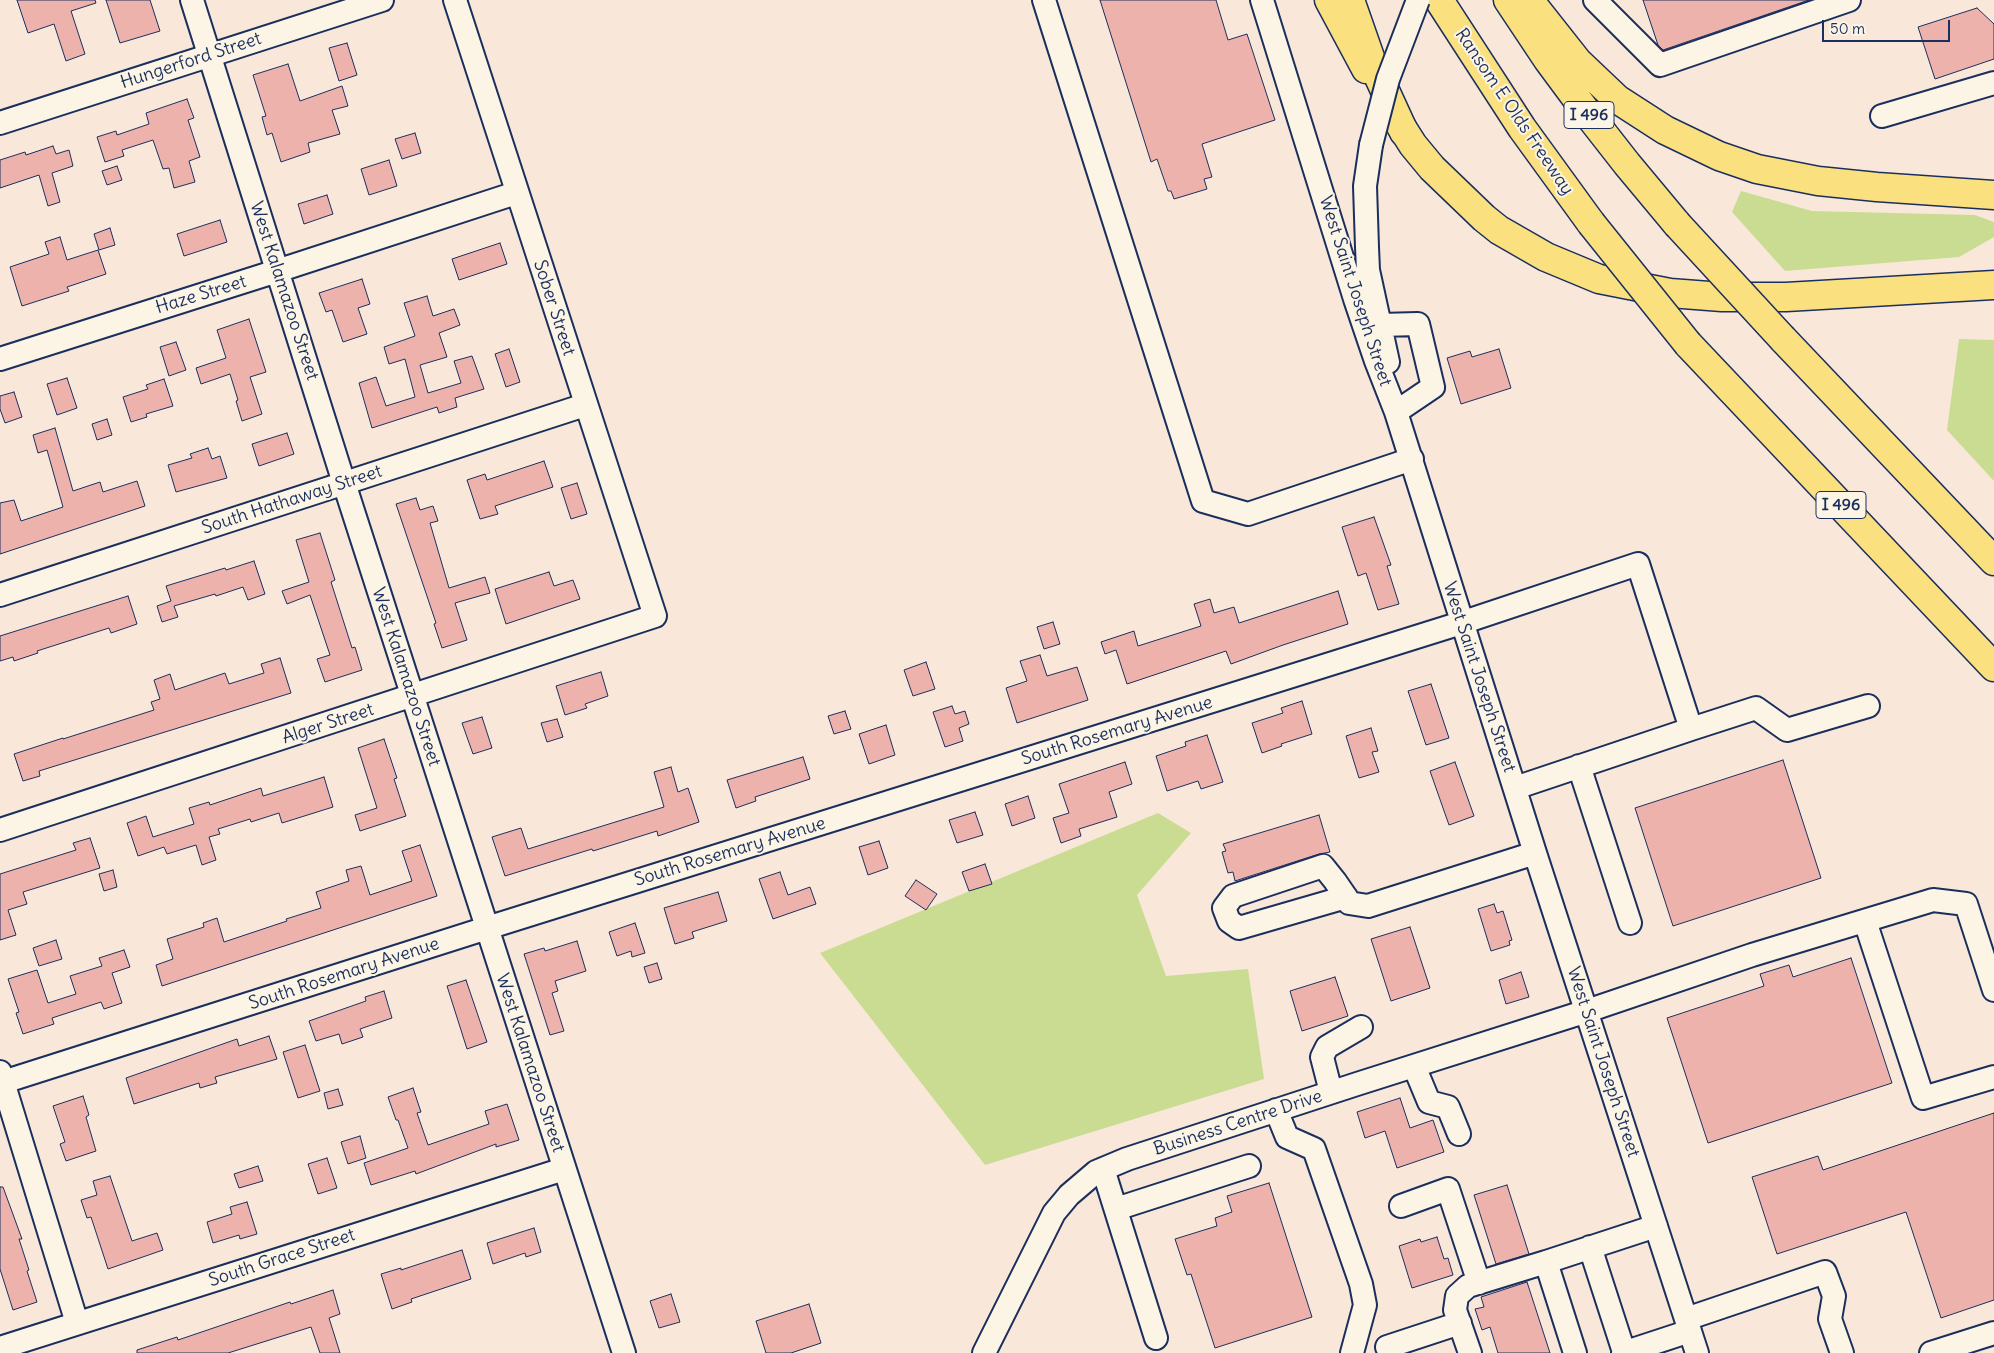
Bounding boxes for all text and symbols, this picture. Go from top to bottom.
scale bar [1824,10,1952,42]
text: 50 m [1830,19,1865,38]
street label: Ransom E Olds Freeway [1450,24,1578,200]
street label: Hungerford Street [118,28,264,94]
road number: I 496 [1564,102,1614,128]
street label: West Saint Joseph Street [1314,193,1396,389]
street label: West Kalamazoo Street [245,199,323,383]
street label: Sober Street [528,257,580,359]
street label: Haze Street [153,271,249,319]
street label: South Hathaway Street [199,461,385,539]
road number: I 496 [1816,492,1866,518]
street label: West Saint Joseph Street [1438,579,1520,775]
street label: West Kalamazoo Street [367,585,445,769]
street label: South Rosemary Avenue [1019,692,1215,770]
street label: Alger Street [279,699,377,749]
street label: South Rosemary Avenue [632,813,828,891]
street label: South Rosemary Avenue [246,933,442,1015]
street label: West Saint Joseph Street [1562,964,1644,1160]
street label: West Kalamazoo Street [491,971,569,1155]
street label: Business Centre Drive [1151,1086,1325,1160]
street label: South Grace Street [206,1224,358,1292]

